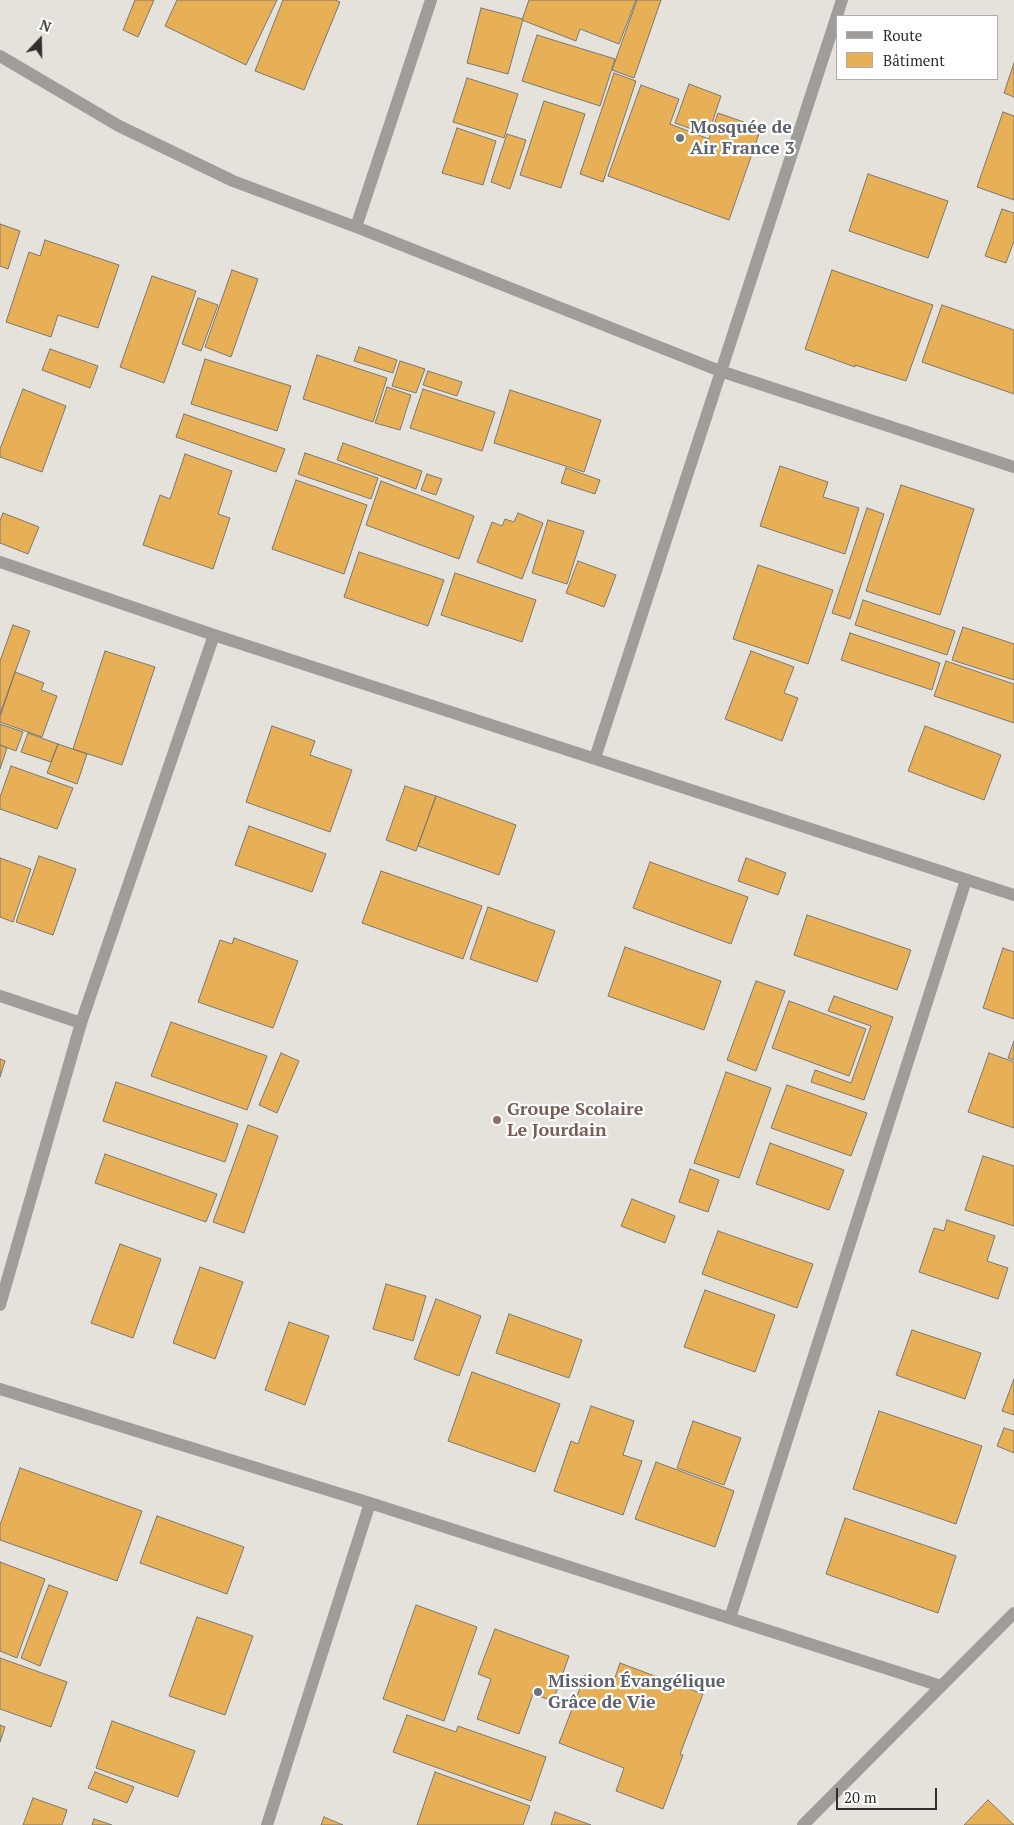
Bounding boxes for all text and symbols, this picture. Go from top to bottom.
north arrow [15,15,65,65]
text: N [37,15,54,36]
legend [836,15,999,80]
text: Route [883,25,922,45]
text: Bâtiment [883,50,945,70]
place label: Mosquée de Air France 3 [690,117,795,160]
marker: Mosquée de Air France 3 [674,132,686,144]
place label: Groupe Scolaire Le Jourdain [507,1099,643,1142]
marker: Groupe Scolaire Le Jourdain [491,1114,503,1126]
place label: Mission Évangélique Grâce de Vie [548,1671,726,1714]
marker: Mission Évangélique Grâce de Vie [532,1686,544,1698]
scale bar [839,1778,940,1810]
text: 20 m [844,1787,877,1807]

